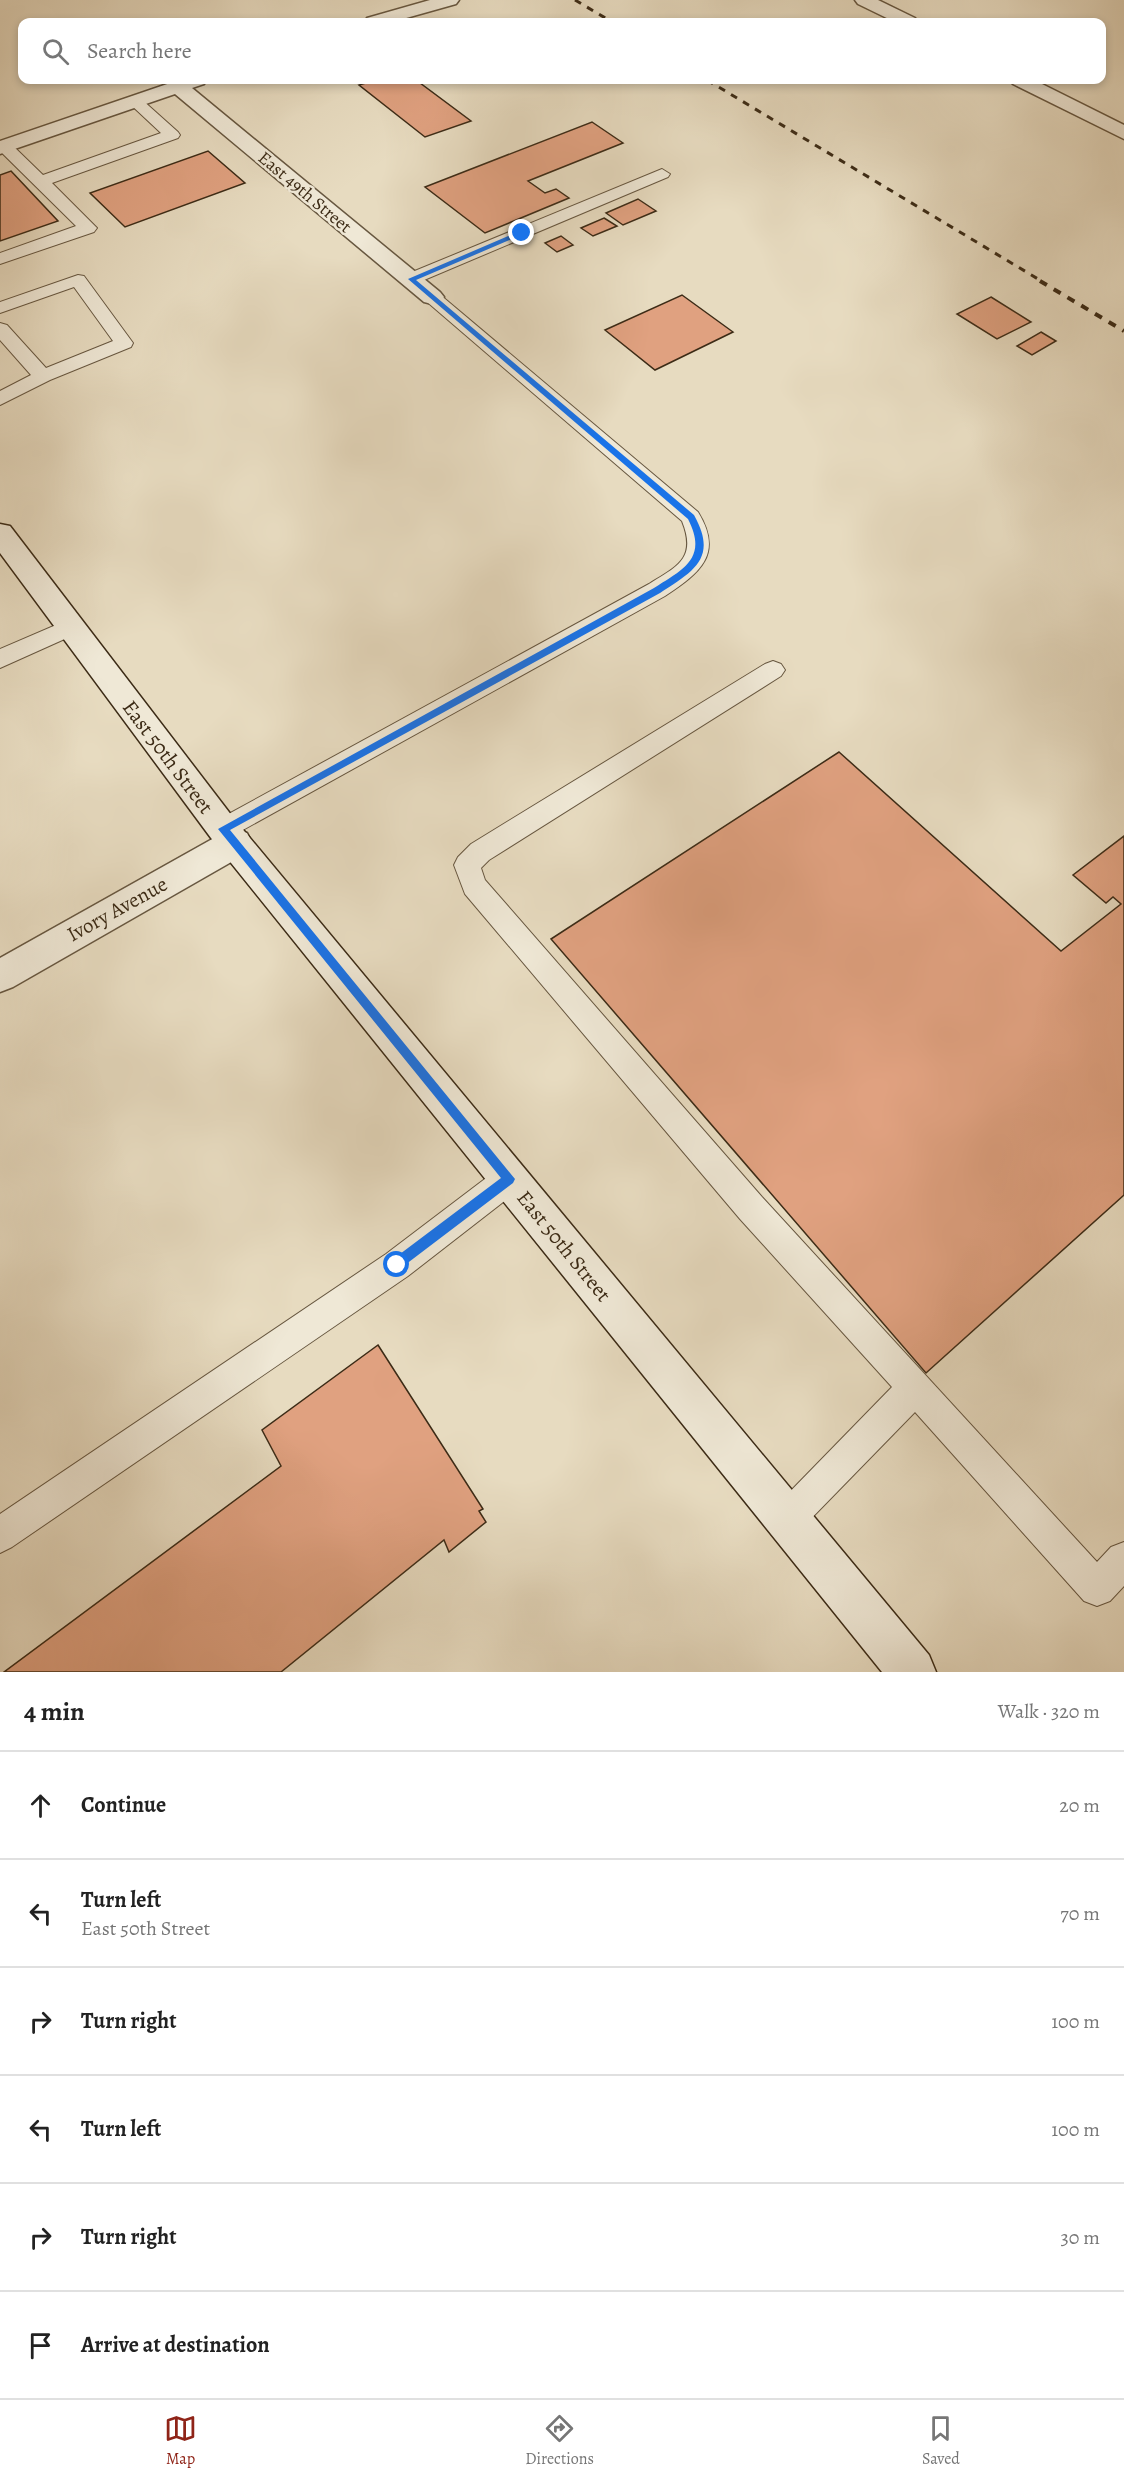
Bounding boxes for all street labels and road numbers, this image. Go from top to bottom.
street label: East 49th Street [253,146,357,238]
street label: East 50th Street [116,694,220,820]
street label: Ivory Avenue [62,870,172,948]
street label: East 50th Street [510,1185,618,1307]

